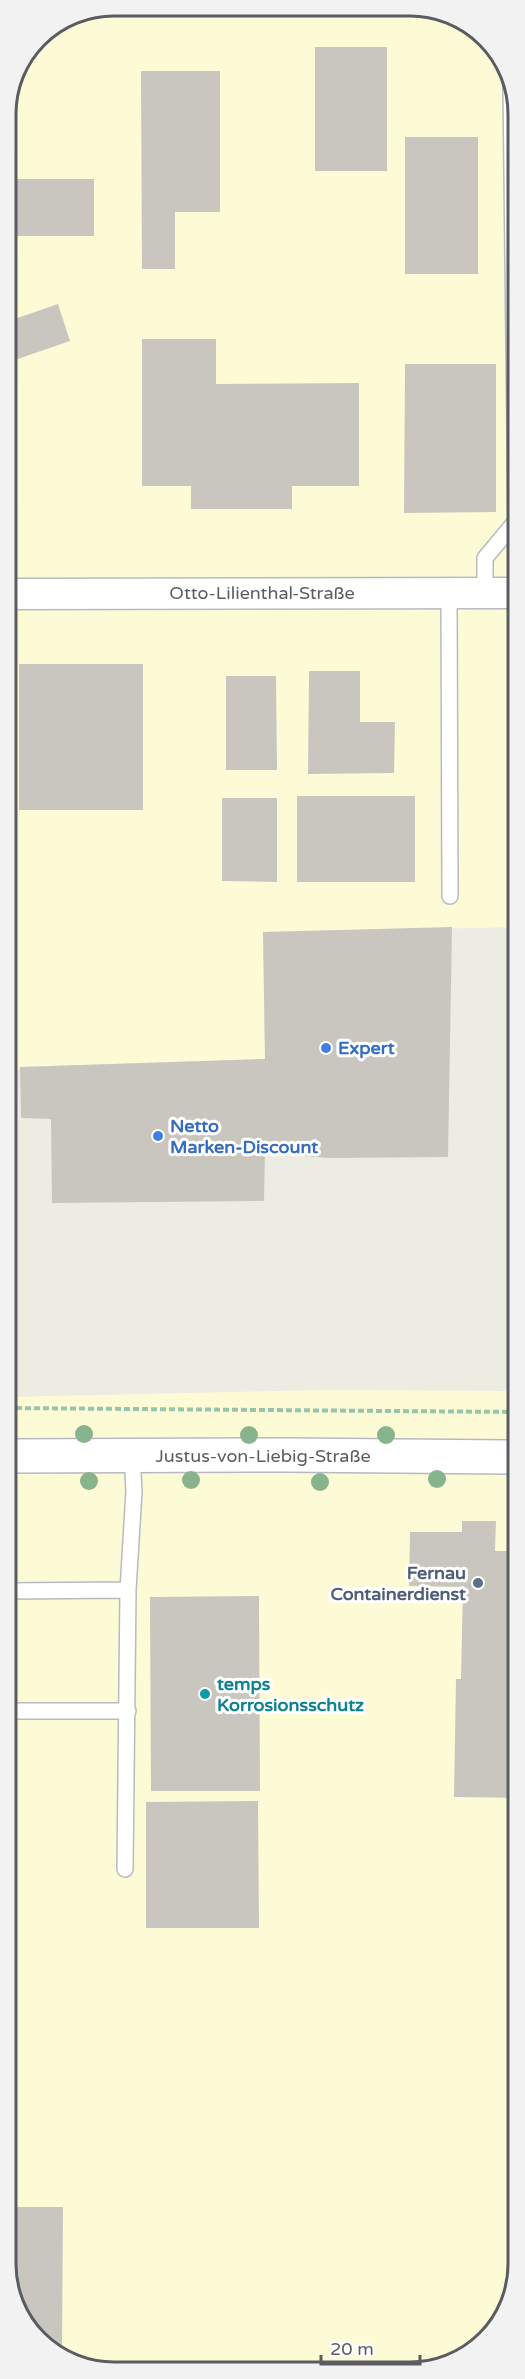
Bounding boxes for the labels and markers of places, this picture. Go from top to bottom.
place label: Expert [338,1037,395,1059]
marker: Expert [319,1041,333,1055]
place label: Netto Marken-Discount [170,1115,318,1158]
marker: Netto Marken-Discount [151,1129,165,1143]
place label: Fernau Containerdienst [330,1562,466,1605]
marker: Fernau Containerdienst [471,1576,485,1590]
place label: temps Korrosionsschutz [217,1673,364,1716]
marker: temps Korrosionsschutz [198,1687,212,1701]

